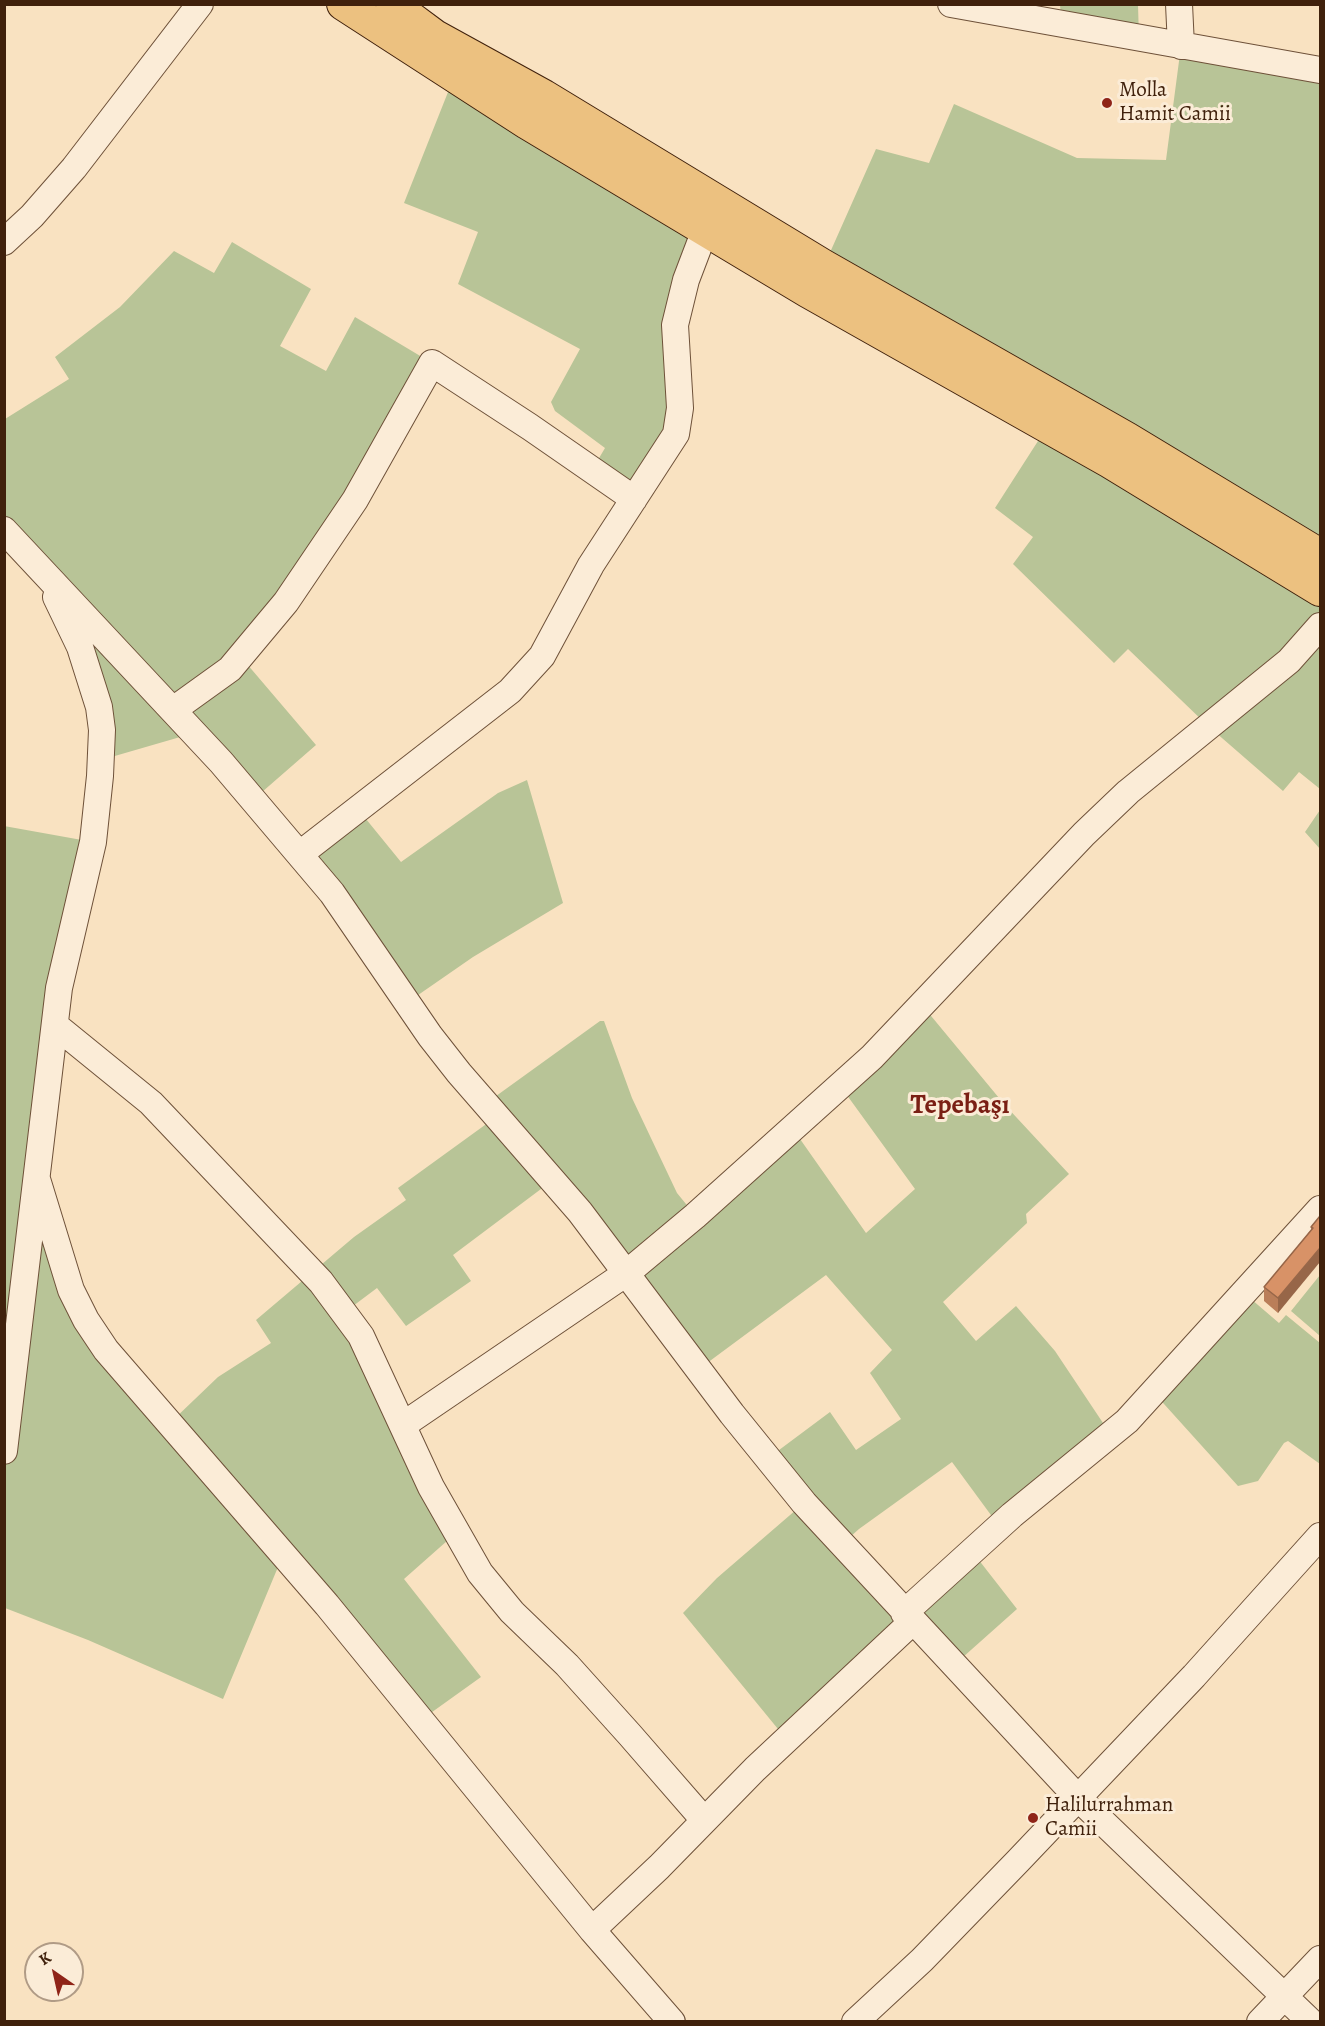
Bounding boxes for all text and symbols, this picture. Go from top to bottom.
place label: Molla Hamit Camii [1119,78,1231,128]
marker: Molla Hamit Camii [1100,96,1114,110]
district label: Tepebaşı [910,1090,1010,1122]
place label: Halilurrahman Camii [1045,1793,1173,1843]
marker: Halilurrahman Camii [1026,1811,1040,1825]
north arrow [24,1942,84,2002]
text: K [35,1947,56,1971]

